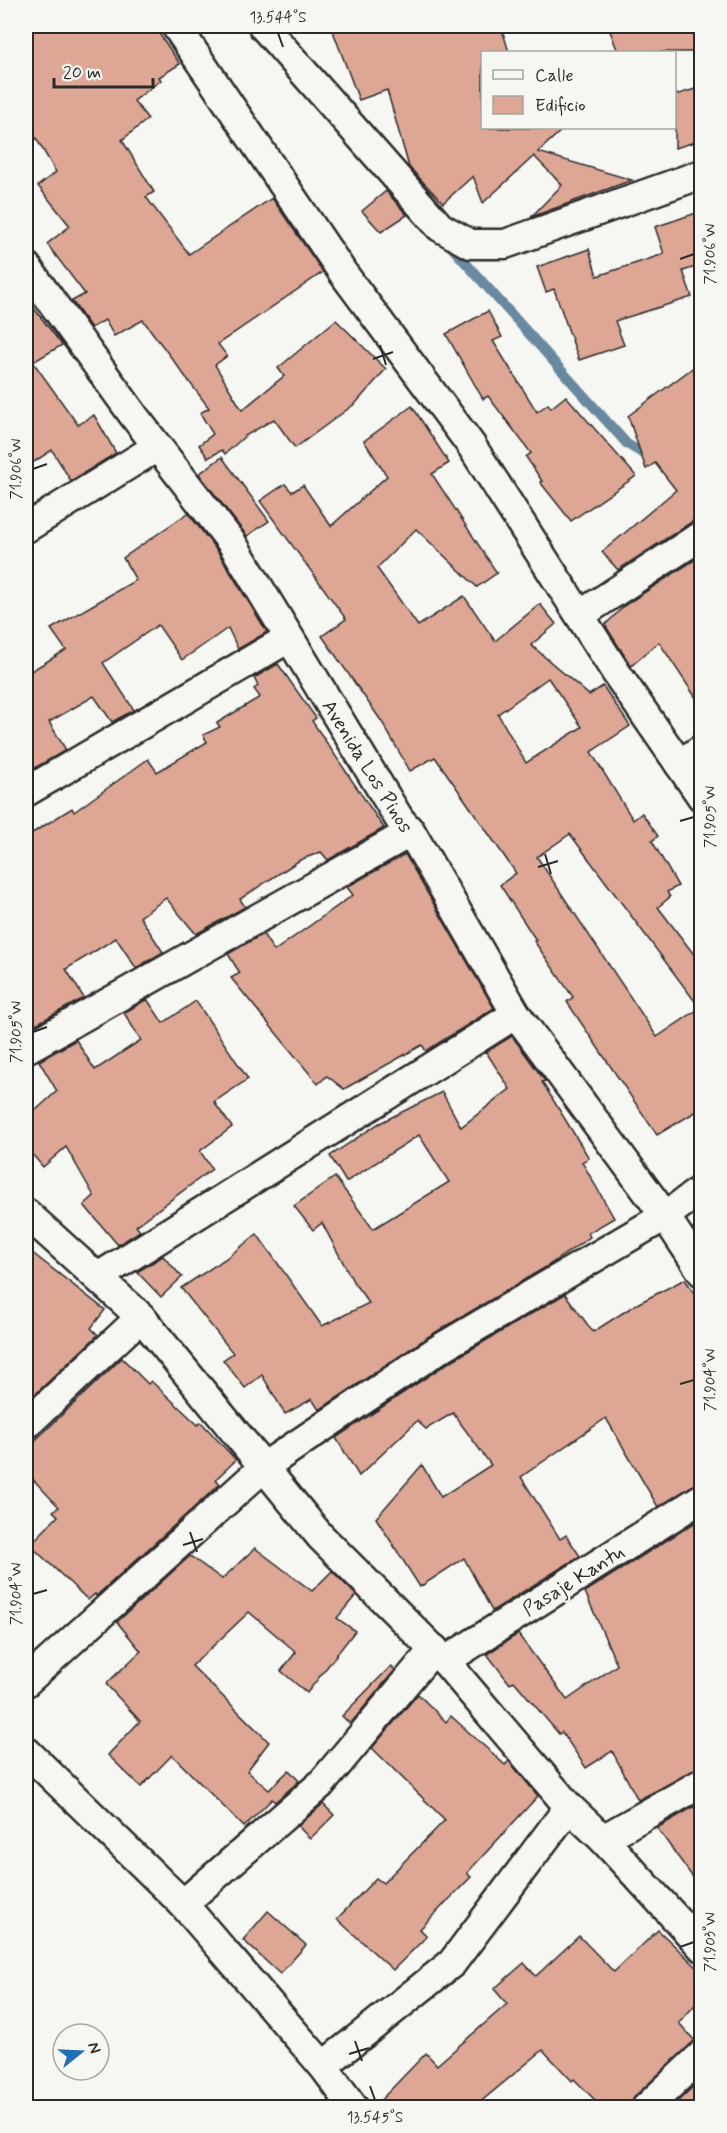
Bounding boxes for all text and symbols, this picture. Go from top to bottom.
text: 13.544°S [250,8,306,28]
scale bar [54,51,153,89]
legend [481,51,676,129]
text: 20 m [63,61,101,85]
text: Calle [535,64,574,88]
text: Edificio [535,94,586,118]
text: 71.906°W [701,224,721,284]
text: 71.906°W [7,439,27,499]
street label: Avenida Los Pinos [315,695,419,839]
text: 71.905°W [701,786,721,848]
text: 71.905°W [7,1001,27,1063]
text: 71.904°W [701,1349,721,1411]
street label: Pasaje Kantu [518,1539,630,1623]
text: 71.904°W [7,1563,27,1625]
text: 71.903°W [701,1912,721,1972]
north arrow [51,2022,111,2082]
text: N [82,2040,105,2056]
text: 13.545°S [347,2108,403,2128]

